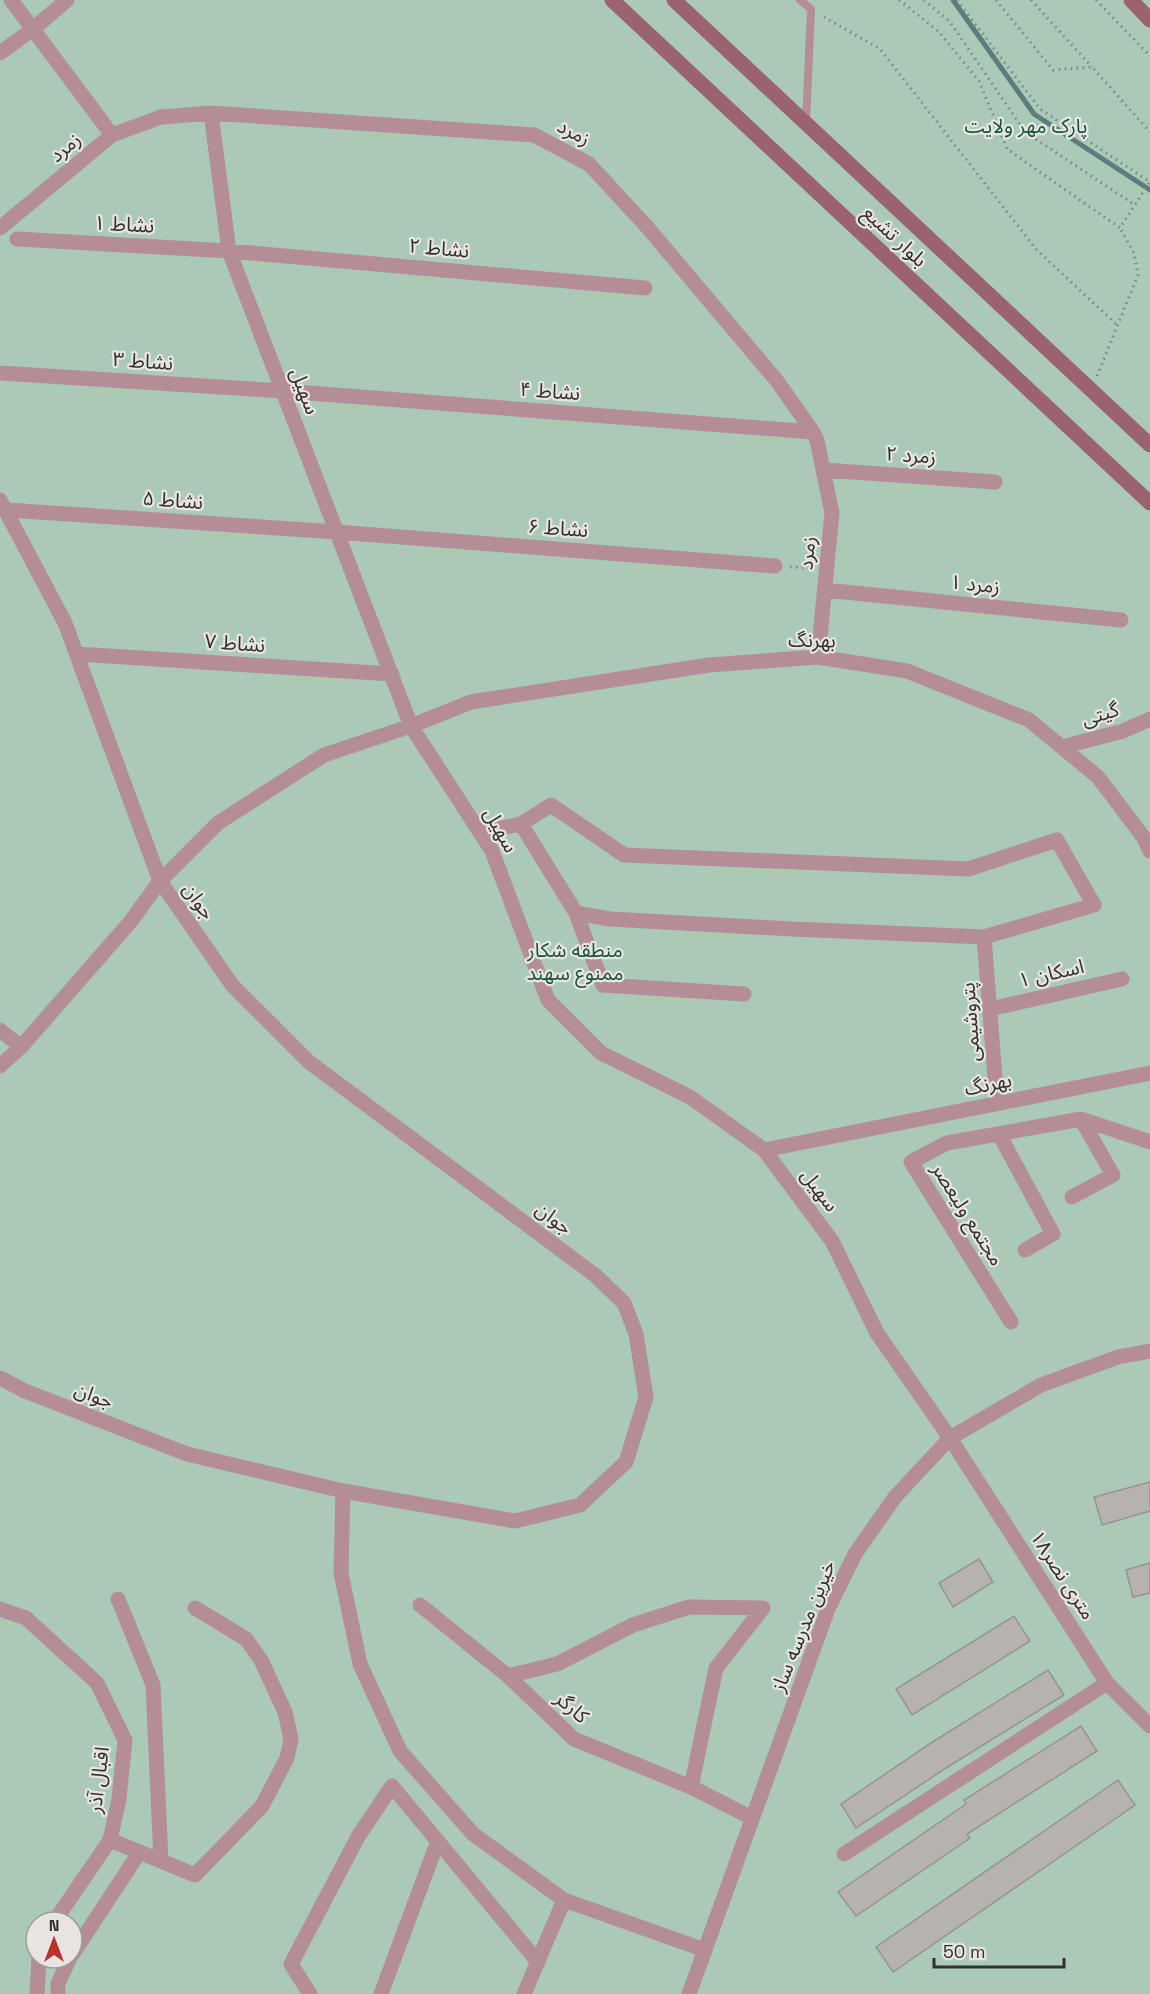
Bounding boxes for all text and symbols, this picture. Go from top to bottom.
street label: زمرد [553,113,595,151]
park label: پارک مهر ولایت [964,113,1088,139]
street label: زمرد [44,126,86,168]
street label: بلوار تشیع [856,200,933,274]
street label: نشاط ۱ [93,209,155,239]
street label: نشاط ۲ [408,232,470,264]
street label: نشاط ۳ [112,346,174,376]
street label: سهیل [284,364,326,418]
street label: نشاط ۴ [519,376,581,406]
street label: زمرد ۲ [885,440,937,470]
street label: نشاط ۵ [142,485,204,515]
street label: نشاط ۶ [527,513,589,543]
street label: زمرد [792,535,822,571]
street label: زمرد ۱ [949,568,1001,600]
street label: بهرنگ [788,627,836,653]
street label: نشاط ۷ [204,628,266,658]
street label: گیتی [1078,696,1123,732]
street label: سهیل [478,803,524,857]
street label: جوان [177,877,221,925]
park label: منطقه شکار ممنوع سهند [526,937,623,988]
street label: اسکان ۱ [1016,953,1086,993]
street label: پتروشیمی [954,981,986,1063]
street label: بهرنگ [962,1067,1014,1101]
street label: مجتمع ولیعصر [924,1157,1010,1272]
street label: سهیل [795,1163,845,1217]
street label: جوان [530,1196,578,1240]
street label: جوان [71,1376,117,1414]
street label: ۱۸متری نصر [1024,1525,1102,1625]
street label: خیرین مدرسه ساز [764,1556,841,1696]
street label: کارگر [549,1684,595,1729]
street label: اقبال آذر [81,1745,115,1816]
north arrow [24,1910,84,1970]
text: N [49,1915,59,1936]
scale bar [934,1931,1064,1969]
text: 50 m [943,1940,985,1963]

